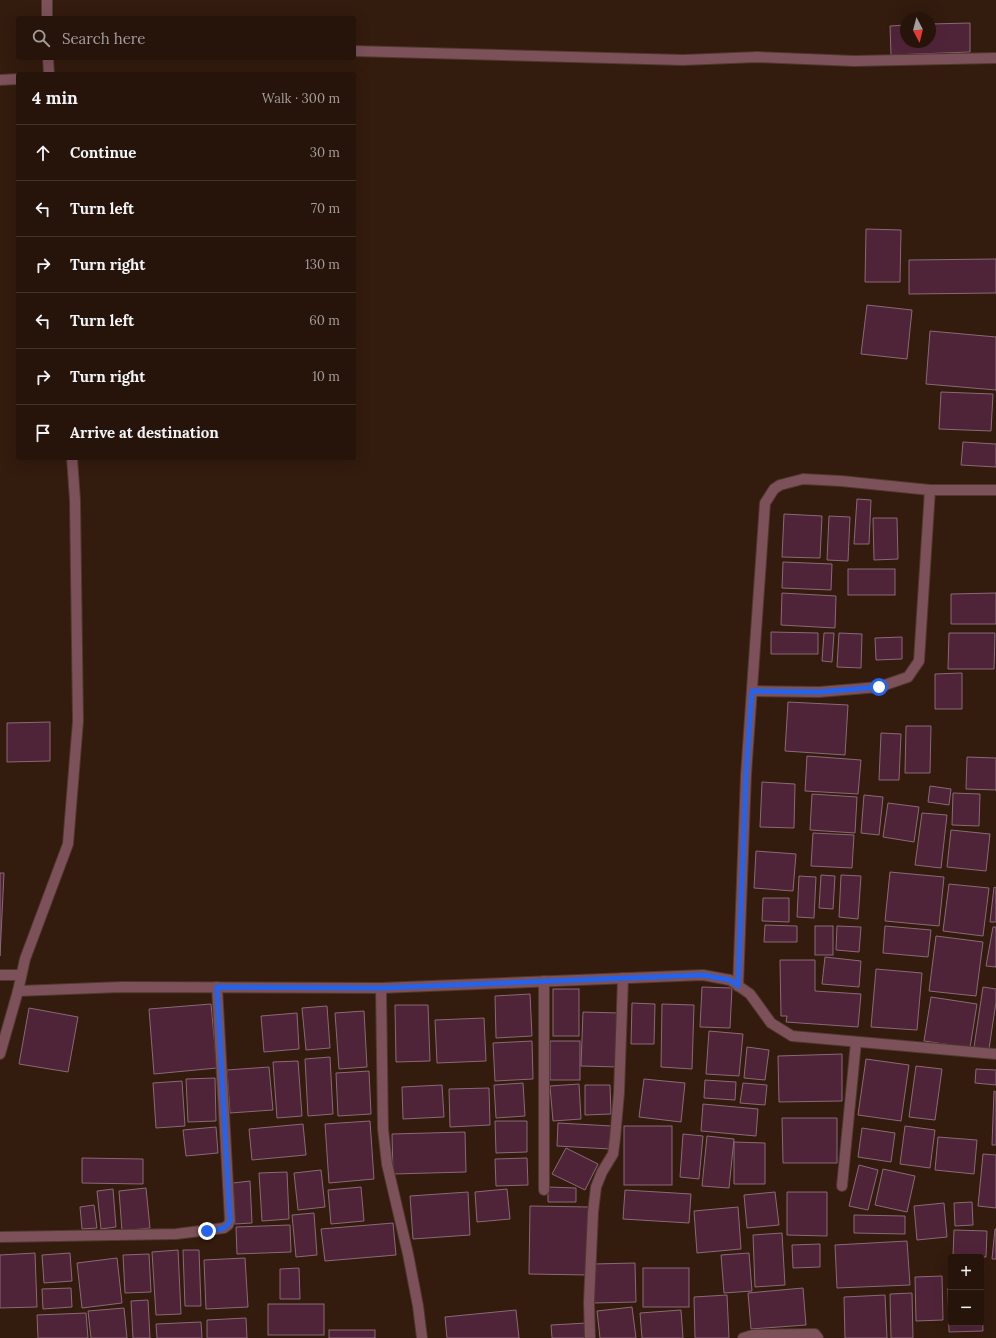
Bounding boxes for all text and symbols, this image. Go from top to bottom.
north arrow [900,12,936,48]
search box [16,16,356,60]
icon: search [30,27,52,49]
text: Search here [62,29,145,48]
text: 4 min [32,87,78,109]
text: Walk · 300 m [262,90,340,107]
icon: ahead [32,142,54,164]
text: Continue [70,143,136,162]
text: 30 m [310,144,340,161]
icon: left [32,198,54,220]
text: Turn left [70,199,134,218]
text: 70 m [311,200,340,217]
icon: right [32,254,54,276]
text: Turn right [70,255,146,274]
text: 130 m [305,256,340,273]
icon: left [32,310,54,332]
text: Turn left [70,311,134,330]
text: 60 m [309,312,340,329]
icon: right [32,366,54,388]
text: Turn right [70,367,146,386]
text: 10 m [312,368,340,385]
icon: arrive [32,422,54,444]
text: Arrive at destination [70,423,219,442]
route start [870,678,888,696]
route end [198,1222,216,1240]
map controls [948,1254,984,1326]
button: + [948,1254,984,1290]
button: − [948,1290,984,1326]

